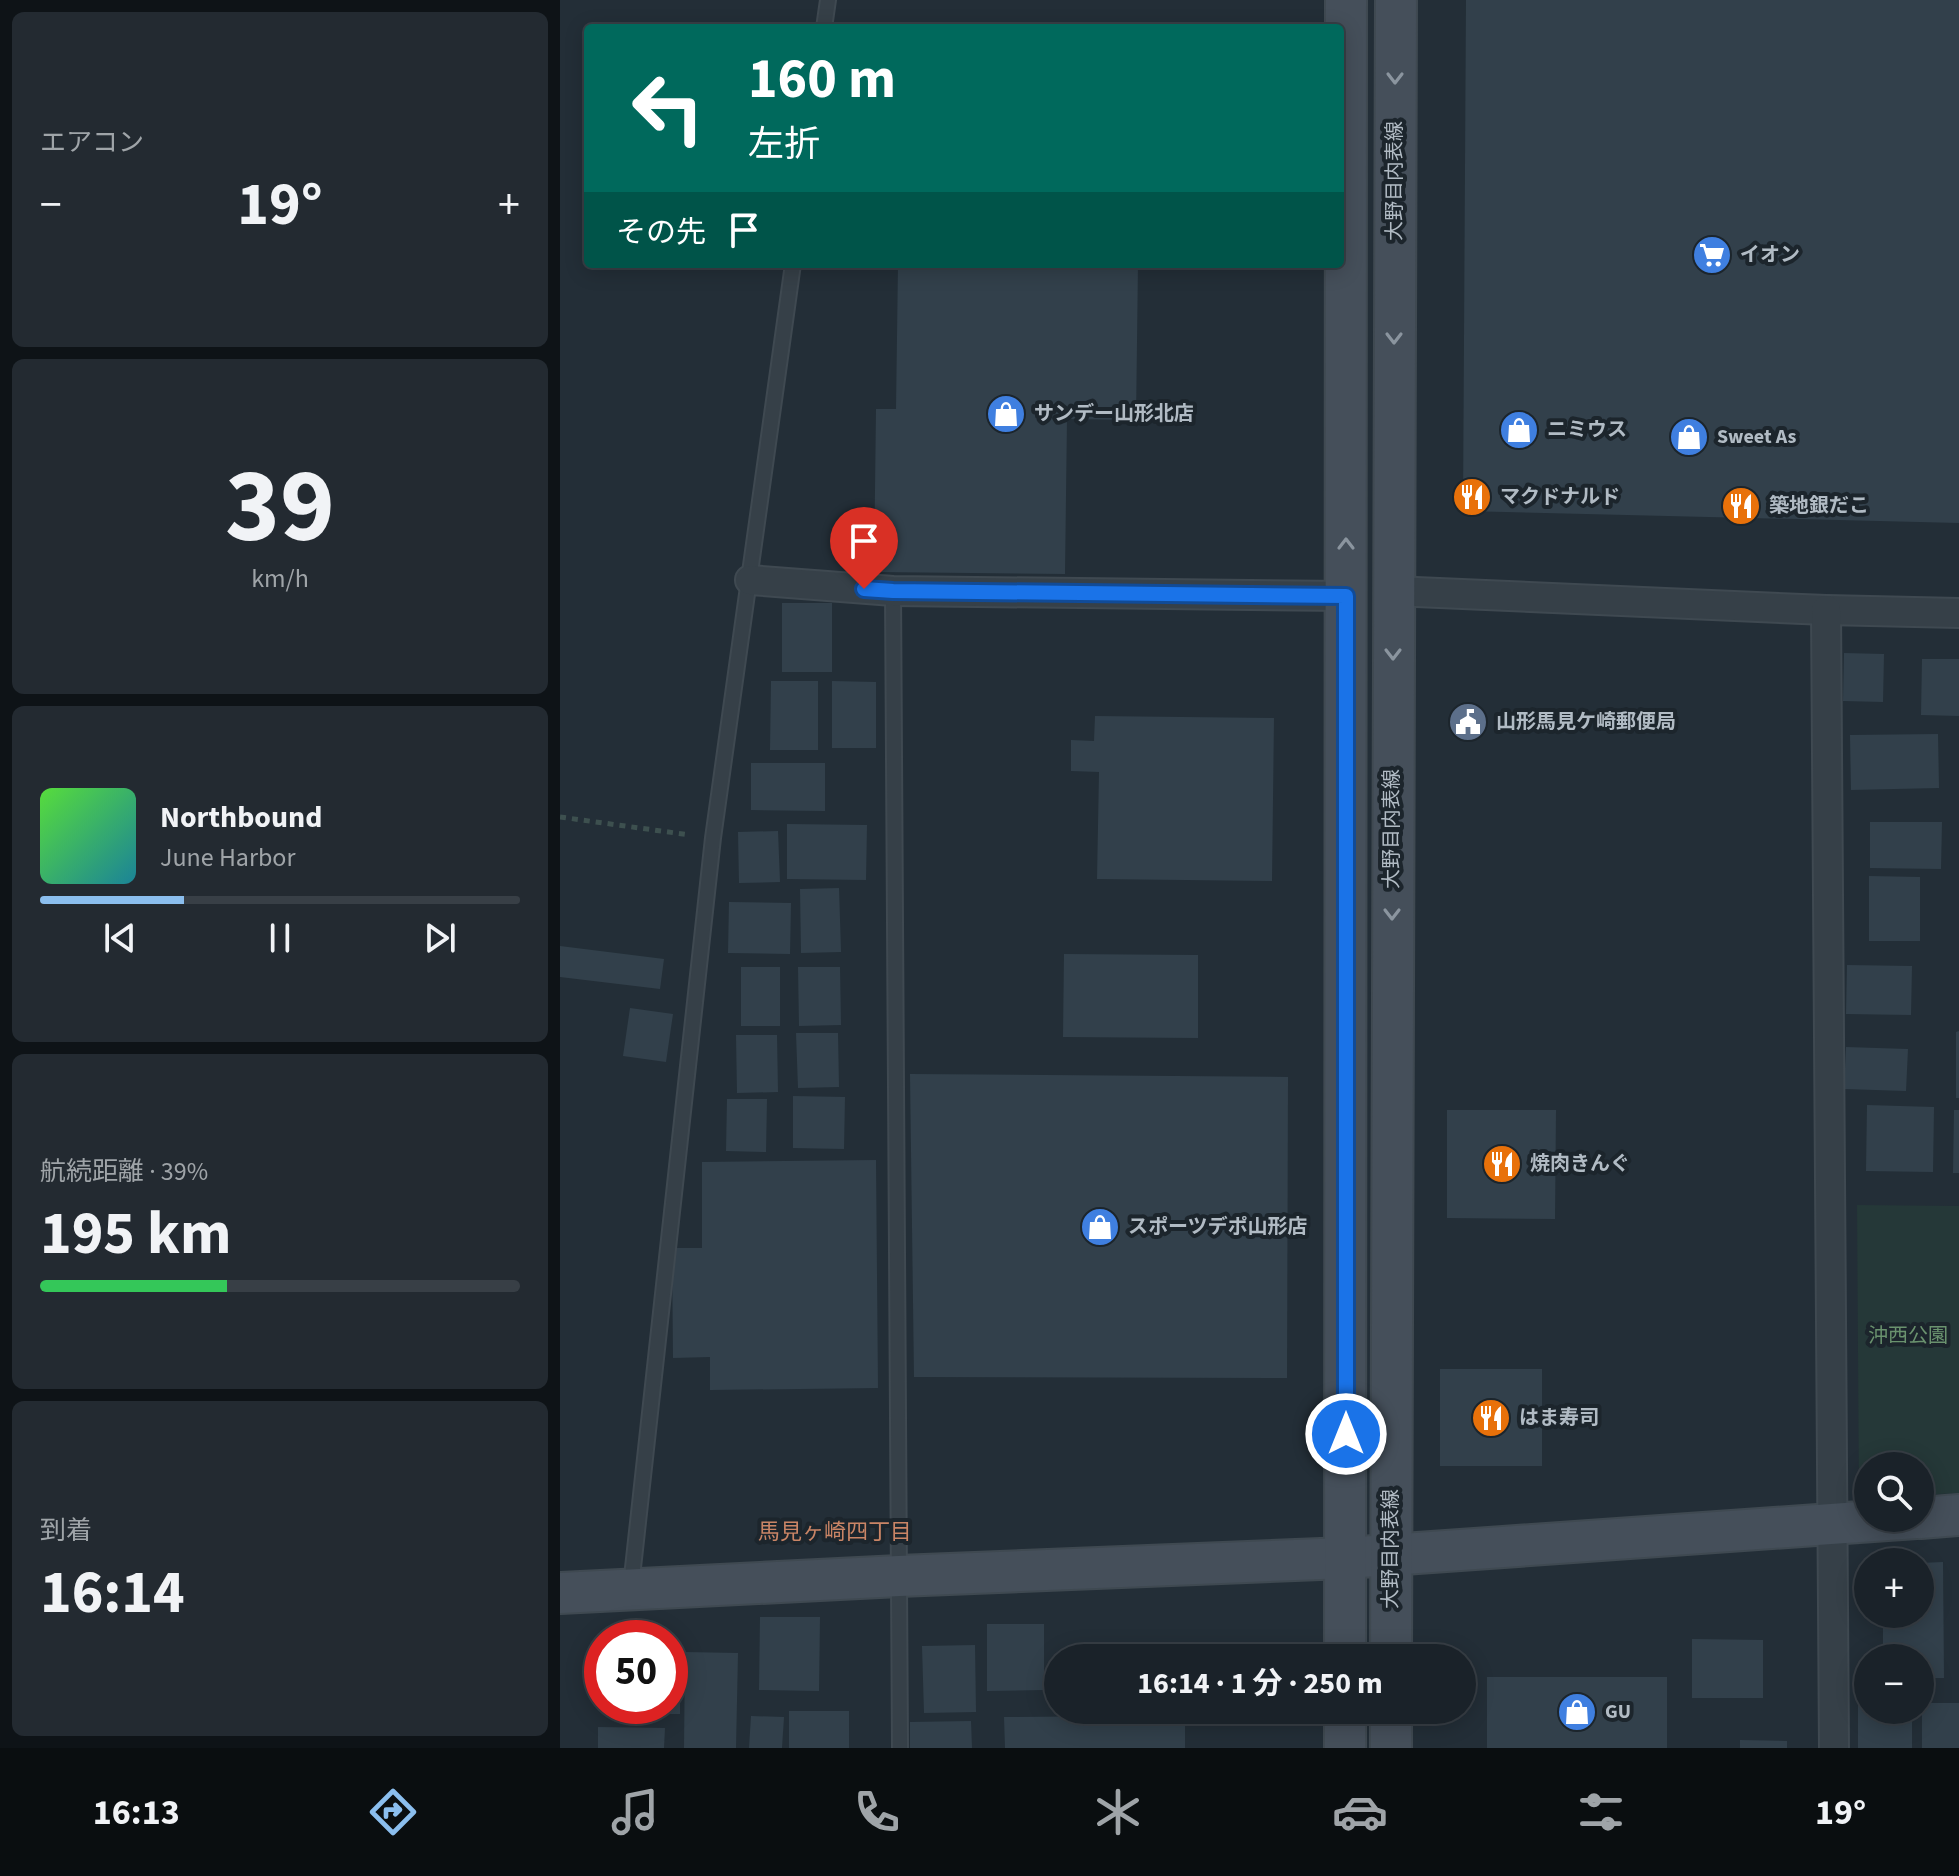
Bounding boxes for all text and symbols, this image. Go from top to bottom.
text: 160 m [748,40,896,119]
icon: left [616,56,720,160]
one-way arrow [1386,72,1404,85]
text: 左折 [748,119,820,170]
street label: 大野目内表線 [1381,121,1409,241]
text: エアコン [40,124,144,161]
text: 19° [237,163,323,248]
text: − [40,174,62,237]
text: + [498,174,520,237]
icon: arrive [722,208,766,252]
text: その先 [616,211,706,254]
supermarket icon: イオン [1691,234,1733,276]
place label: イオン [1740,241,1800,269]
one-way arrow [1385,332,1403,345]
shop icon: サンデー山形北店 [985,393,1027,435]
place label: サンデー山形北店 [1034,400,1194,428]
shop icon: ニミウス [1498,409,1540,451]
place label: ニミウス [1547,416,1627,444]
shop icon: Sweet As [1668,416,1710,458]
place label: Sweet As [1717,423,1796,451]
text: 39 [225,434,335,582]
restaurant icon: マクドナルド [1451,476,1493,518]
place label: マクドナルド [1500,483,1620,511]
restaurant icon: 築地銀だこ [1720,485,1762,527]
place label: 築地銀だこ [1769,492,1869,520]
pin [830,507,898,589]
icon: arrive [842,519,886,563]
one-way arrow [1337,537,1355,550]
text: km/h [251,560,309,597]
one-way arrow [1384,648,1402,661]
public building icon: 山形馬見ケ崎郵便局 [1447,701,1489,743]
place label: 山形馬見ケ崎郵便局 [1496,708,1676,736]
street label: 大野目内表線 [1378,769,1406,889]
text: Northbound [160,796,322,839]
text: June Harbor [160,839,296,876]
one-way arrow [1383,908,1401,921]
icon: previous [98,916,142,960]
icon: pause [258,916,302,960]
icon: next [418,916,462,960]
restaurant icon: 焼肉きんぐ [1481,1143,1523,1185]
place label: 焼肉きんぐ [1530,1150,1630,1178]
text: 航続距離 · 39% [40,1153,208,1190]
text: 195 km [40,1192,231,1277]
shop icon: スポーツデポ山形店 [1079,1206,1121,1248]
place label: スポーツデポ山形店 [1128,1213,1308,1241]
park label: 沖西公園 [1868,1322,1948,1350]
position arrow [1304,1392,1388,1476]
restaurant icon: はま寿司 [1470,1397,1512,1439]
place label: はま寿司 [1519,1404,1599,1432]
map controls [1854,1452,1934,1724]
button: search [1854,1452,1934,1532]
street label: 大野目内表線 [1377,1489,1405,1609]
text: 到着 [40,1512,92,1549]
district label: 馬見ヶ崎四丁目 [758,1516,912,1548]
button: + [1854,1548,1934,1628]
text: 16:14 [40,1551,185,1636]
speed limit sign: 50 [584,1620,688,1724]
button: − [1854,1644,1934,1724]
text: 16:14 · 1 分 · 250 m [1137,1662,1383,1705]
shop icon: GU [1556,1691,1598,1733]
place label: GU [1605,1698,1631,1726]
icon: directions [365,1784,421,1840]
icon: music [607,1784,663,1840]
icon: phone [849,1784,905,1840]
icon: climate [1090,1784,1146,1840]
icon: car [1332,1784,1388,1840]
icon: filters [1573,1784,1629,1840]
text: 16:13 [93,1787,180,1838]
text: 19° [1815,1787,1866,1838]

